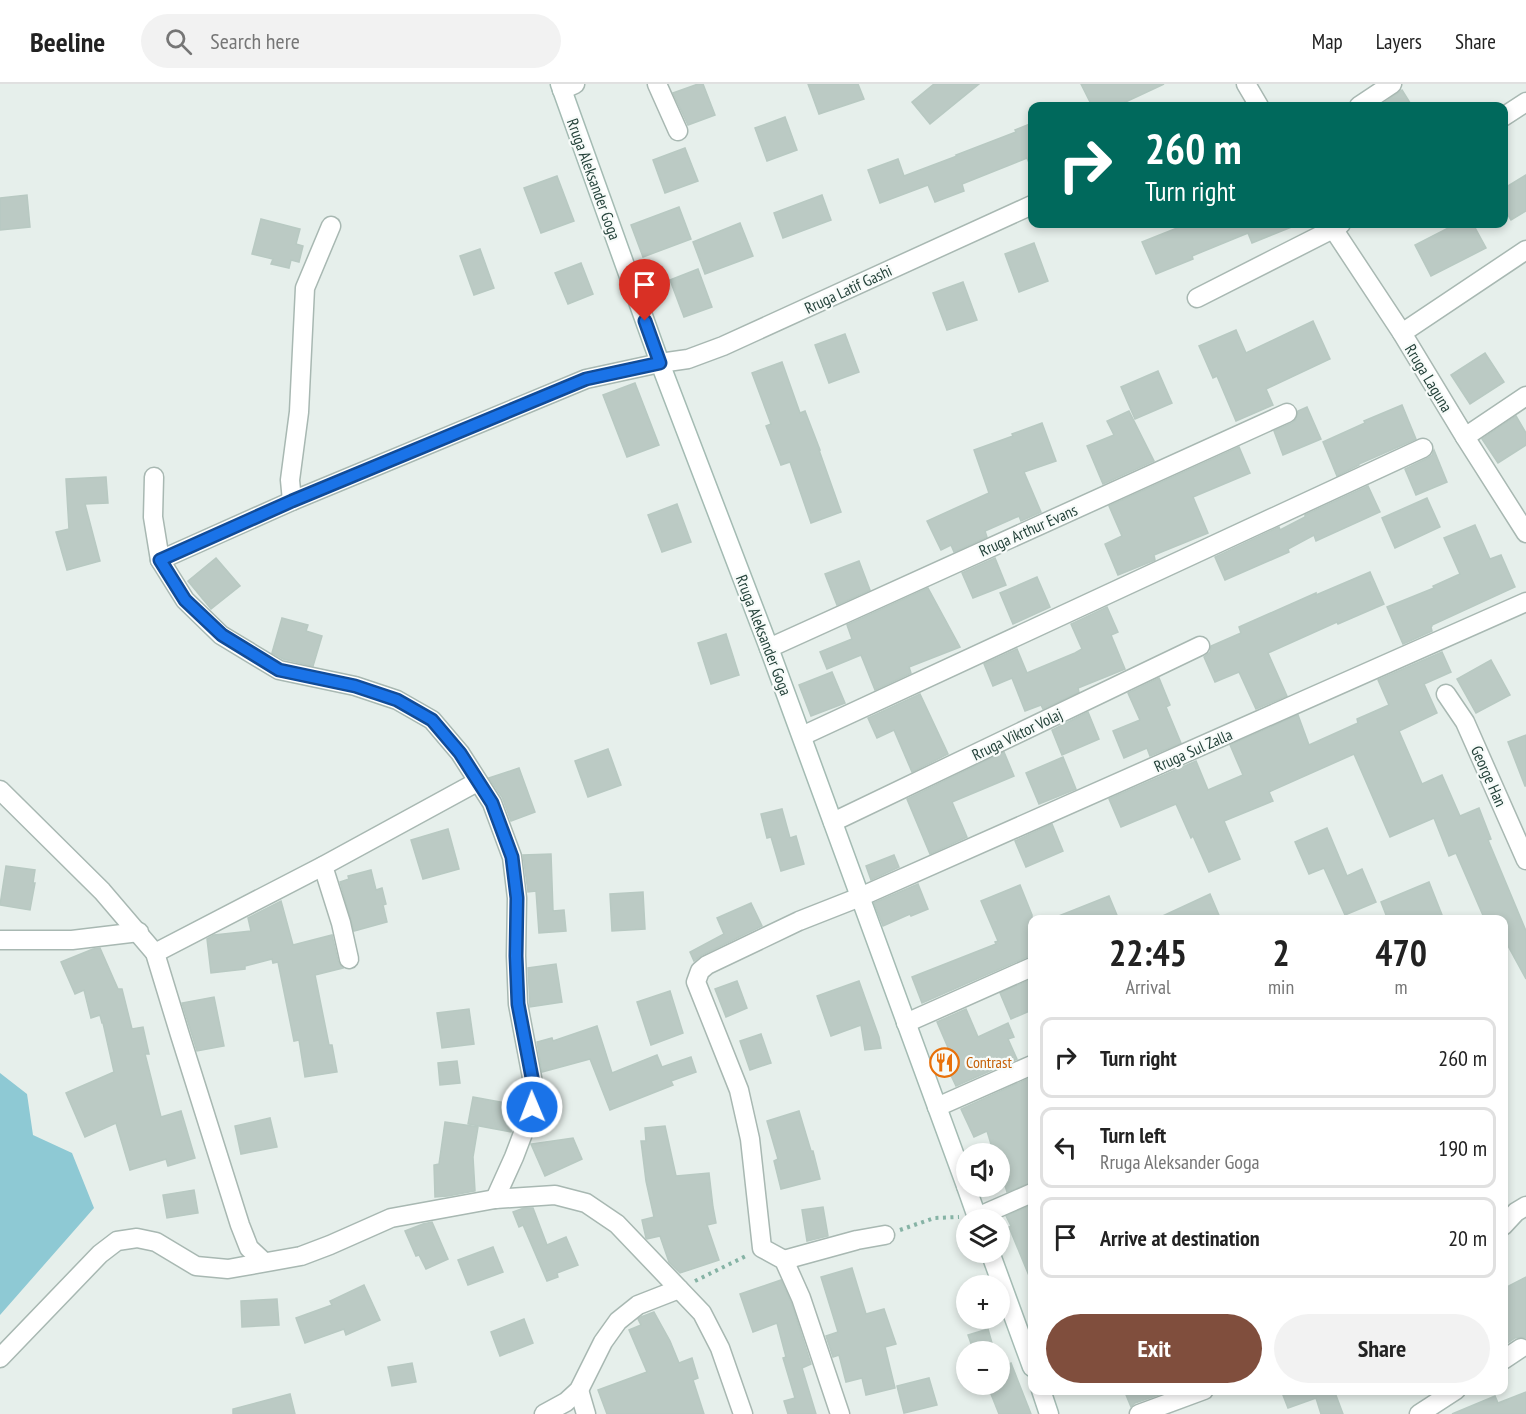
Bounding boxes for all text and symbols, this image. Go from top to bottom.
search box [141,14,561,68]
text: Beeline [30,23,105,60]
icon: search [162,25,195,58]
text: Search here [210,27,300,55]
text: Map [1312,28,1343,55]
text: Layers [1376,28,1422,55]
text: Share [1455,28,1496,55]
street label: Rruga Aleksander Goga [563,116,625,242]
text: 260 m [1145,121,1242,176]
icon: right [1046,126,1124,204]
text: Turn right [1145,174,1236,208]
pin [619,259,670,321]
street label: Rruga Latif Gashi [801,260,895,318]
icon: arrive [628,268,661,301]
street label: Rruga Laguna [1401,340,1457,416]
street label: Rruga Arthur Evans [976,499,1080,561]
street label: Rruga Aleksander Goga [732,572,796,698]
street label: Rruga Viktor Volaj [969,704,1065,764]
street label: Rruga Sul Zalla [1151,724,1235,776]
street label: George Han [1467,742,1511,810]
text: 22:45 [1109,929,1187,976]
text: 2 [1272,929,1290,976]
text: 470 [1375,929,1427,976]
text: Arrival [1125,974,1171,1000]
text: min [1268,974,1294,1000]
text: m [1395,974,1408,1000]
icon: right [1049,1041,1082,1074]
text: Turn right [1100,1044,1177,1072]
text: 260 m [1438,1044,1487,1072]
restaurant icon: Contrast [929,1046,961,1078]
place label: Contrast [966,1052,1012,1072]
position arrow [500,1075,564,1139]
text: Turn left [1100,1121,1166,1149]
icon: left [1049,1131,1082,1164]
text: 190 m [1438,1134,1487,1162]
map controls [956,1143,1010,1395]
button: sound [956,1143,1010,1197]
text: Rruga Aleksander Goga [1100,1149,1260,1175]
button: layers [956,1209,1010,1263]
icon: arrive [1049,1221,1082,1254]
text: Arrive at destination [1100,1224,1260,1252]
text: 20 m [1448,1224,1487,1252]
button: + [956,1275,1010,1329]
button: Exit [1046,1314,1262,1383]
button: Share [1274,1314,1490,1383]
button: − [956,1341,1010,1395]

